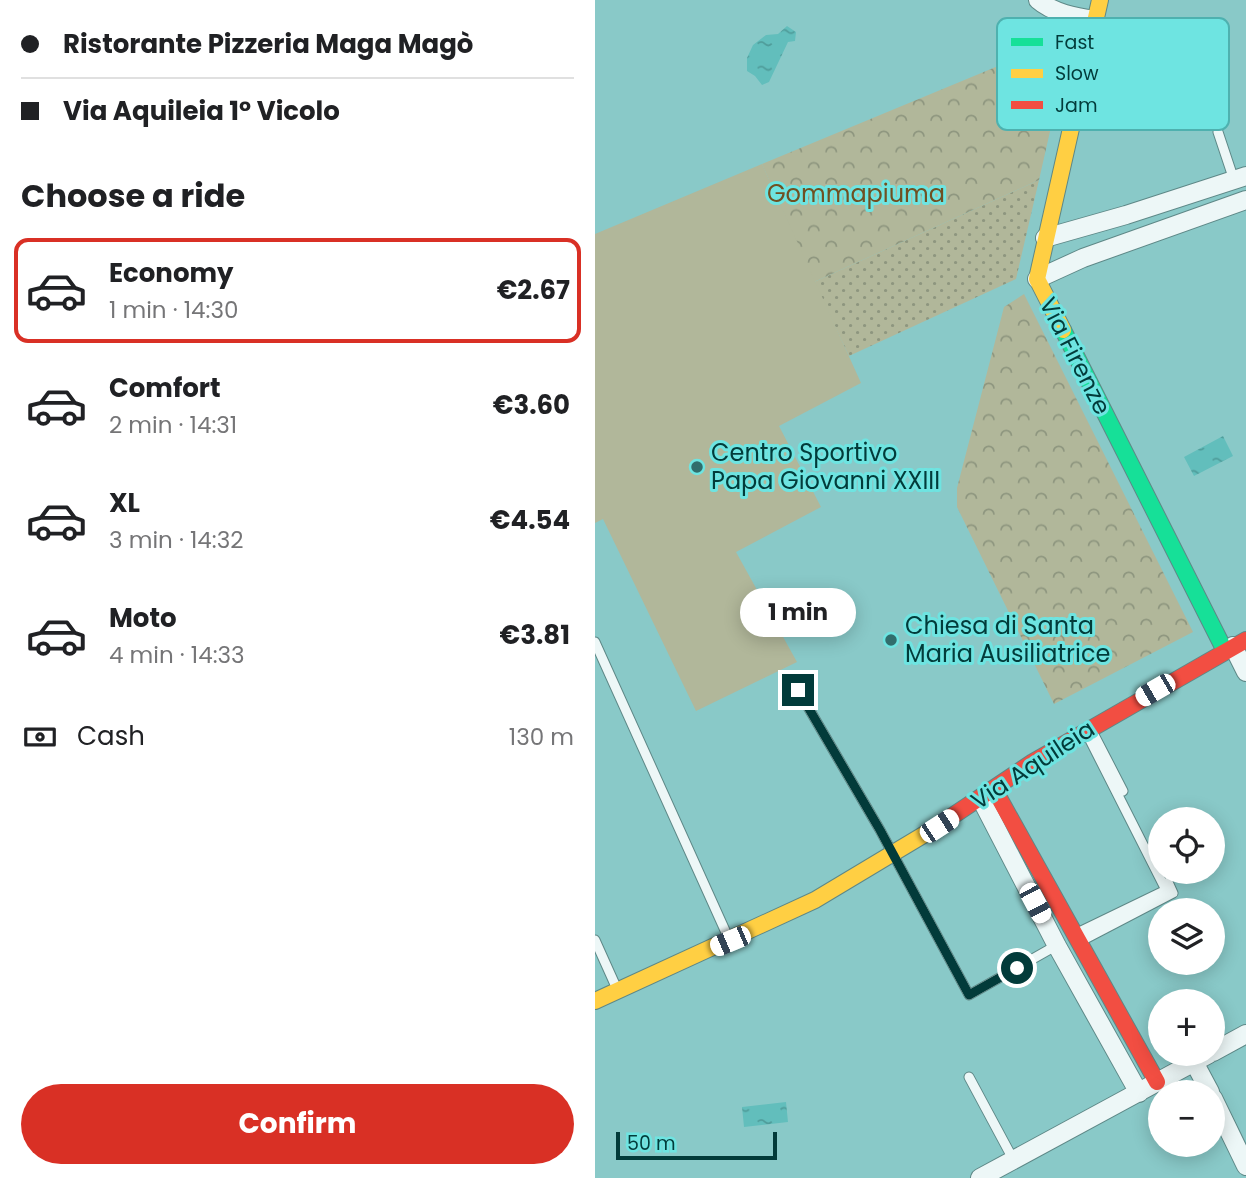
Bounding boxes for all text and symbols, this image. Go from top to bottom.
legend [997,18,1229,130]
text: Ristorante Pizzeria Maga Magò [63,26,473,62]
text: Fast [1055,29,1094,56]
text: Slow [1055,60,1099,87]
text: Jam [1055,92,1097,119]
text: Via Aquileia 1° Vicolo [63,93,340,129]
text: Choose a ride [21,173,245,218]
park label: Gommapiuma [767,177,945,210]
text: Economy [109,255,233,291]
icon: car [25,259,88,322]
text: €2.67 [497,272,570,308]
street label: Via Firenze [1032,291,1119,420]
text: 1 min · 14:30 [109,294,238,326]
text: Comfort [109,370,221,406]
icon: car [25,374,88,437]
text: €3.60 [493,387,570,423]
text: 2 min · 14:31 [109,409,237,441]
place label: Centro Sportivo Papa Giovanni XXIII [711,436,940,497]
marker: Centro Sportivo Papa Giovanni XXIII [689,459,705,475]
text: XL [109,485,140,521]
icon: car [25,489,88,552]
text: €4.54 [490,502,570,538]
text: 3 min · 14:32 [109,524,243,556]
callout: 1 min [740,588,856,638]
text: 1 min [768,596,828,628]
text: Moto [109,600,177,636]
icon: car [25,604,88,667]
place label: Chiesa di Santa Maria Ausiliatrice [905,609,1110,670]
text: €3.81 [500,617,570,653]
marker: Chiesa di Santa Maria Ausiliatrice [883,632,899,648]
text: 4 min · 14:33 [109,639,245,671]
car [1132,670,1179,710]
route end [782,674,814,706]
street label: Via Aquileia [964,712,1101,817]
icon: cash [21,718,59,756]
text: Cash [77,718,145,754]
text: 130 m [509,721,574,753]
car [916,806,963,846]
map controls [1148,807,1225,1157]
button: locate [1148,807,1225,884]
car [1016,880,1055,926]
button: layers [1148,898,1225,975]
car [707,923,754,959]
route start [1001,952,1033,984]
button: + [1148,989,1225,1066]
button: − [1148,1080,1225,1157]
button: Confirm [21,1084,574,1164]
scale bar [616,1129,777,1161]
text: 50 m [627,1130,676,1157]

